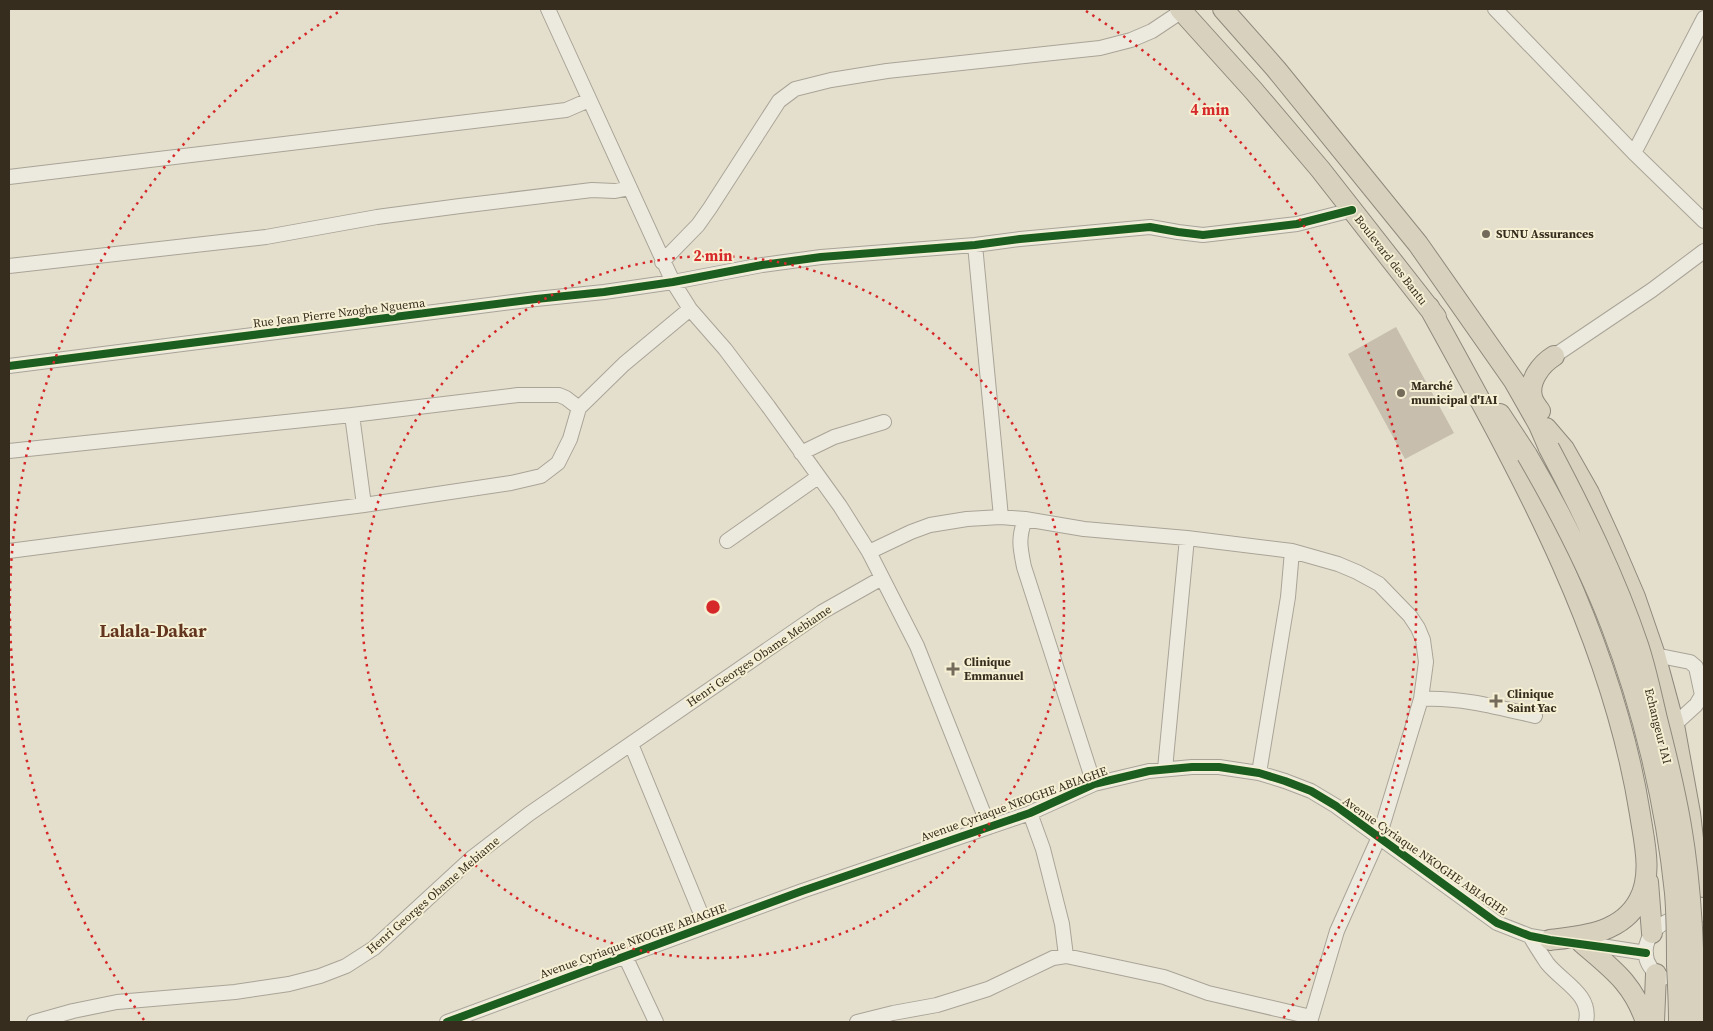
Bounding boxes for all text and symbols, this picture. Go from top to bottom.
text: 4 min [1191,99,1229,120]
street label: Boulevard des Bantu [1351,212,1431,308]
place label: SUNU Assurances [1496,226,1594,242]
marker: SUNU Assurances [1480,228,1492,240]
text: 2 min [694,245,732,266]
street label: Rue Jean Pierre Nzoghe Nguema [252,294,427,331]
place label: Marché municipal d'IAI [1411,378,1498,408]
marker: Marché municipal d'IAI [1395,387,1407,399]
centre of rings [704,598,722,616]
street label: Henri Georges Obame Mebiame [683,601,835,711]
district label: Lalala-Dakar [99,618,207,643]
place label: Clinique Emmanuel [964,654,1024,684]
marker: Clinique Emmanuel [946,662,960,676]
place label: Clinique Saint Yac [1507,686,1557,716]
street label: Echangeur IAI [1641,687,1675,765]
marker: Clinique Saint Yac [1489,694,1503,708]
street label: Avenue Cyriaque NKOGHE ABIAGHE [918,763,1110,845]
street label: Avenue Cyriaque NKOGHE ABIAGHE [1340,793,1510,919]
street label: Henri Georges Obame Mebiame [363,833,503,957]
street label: Avenue Cyriaque NKOGHE ABIAGHE [537,900,729,982]

